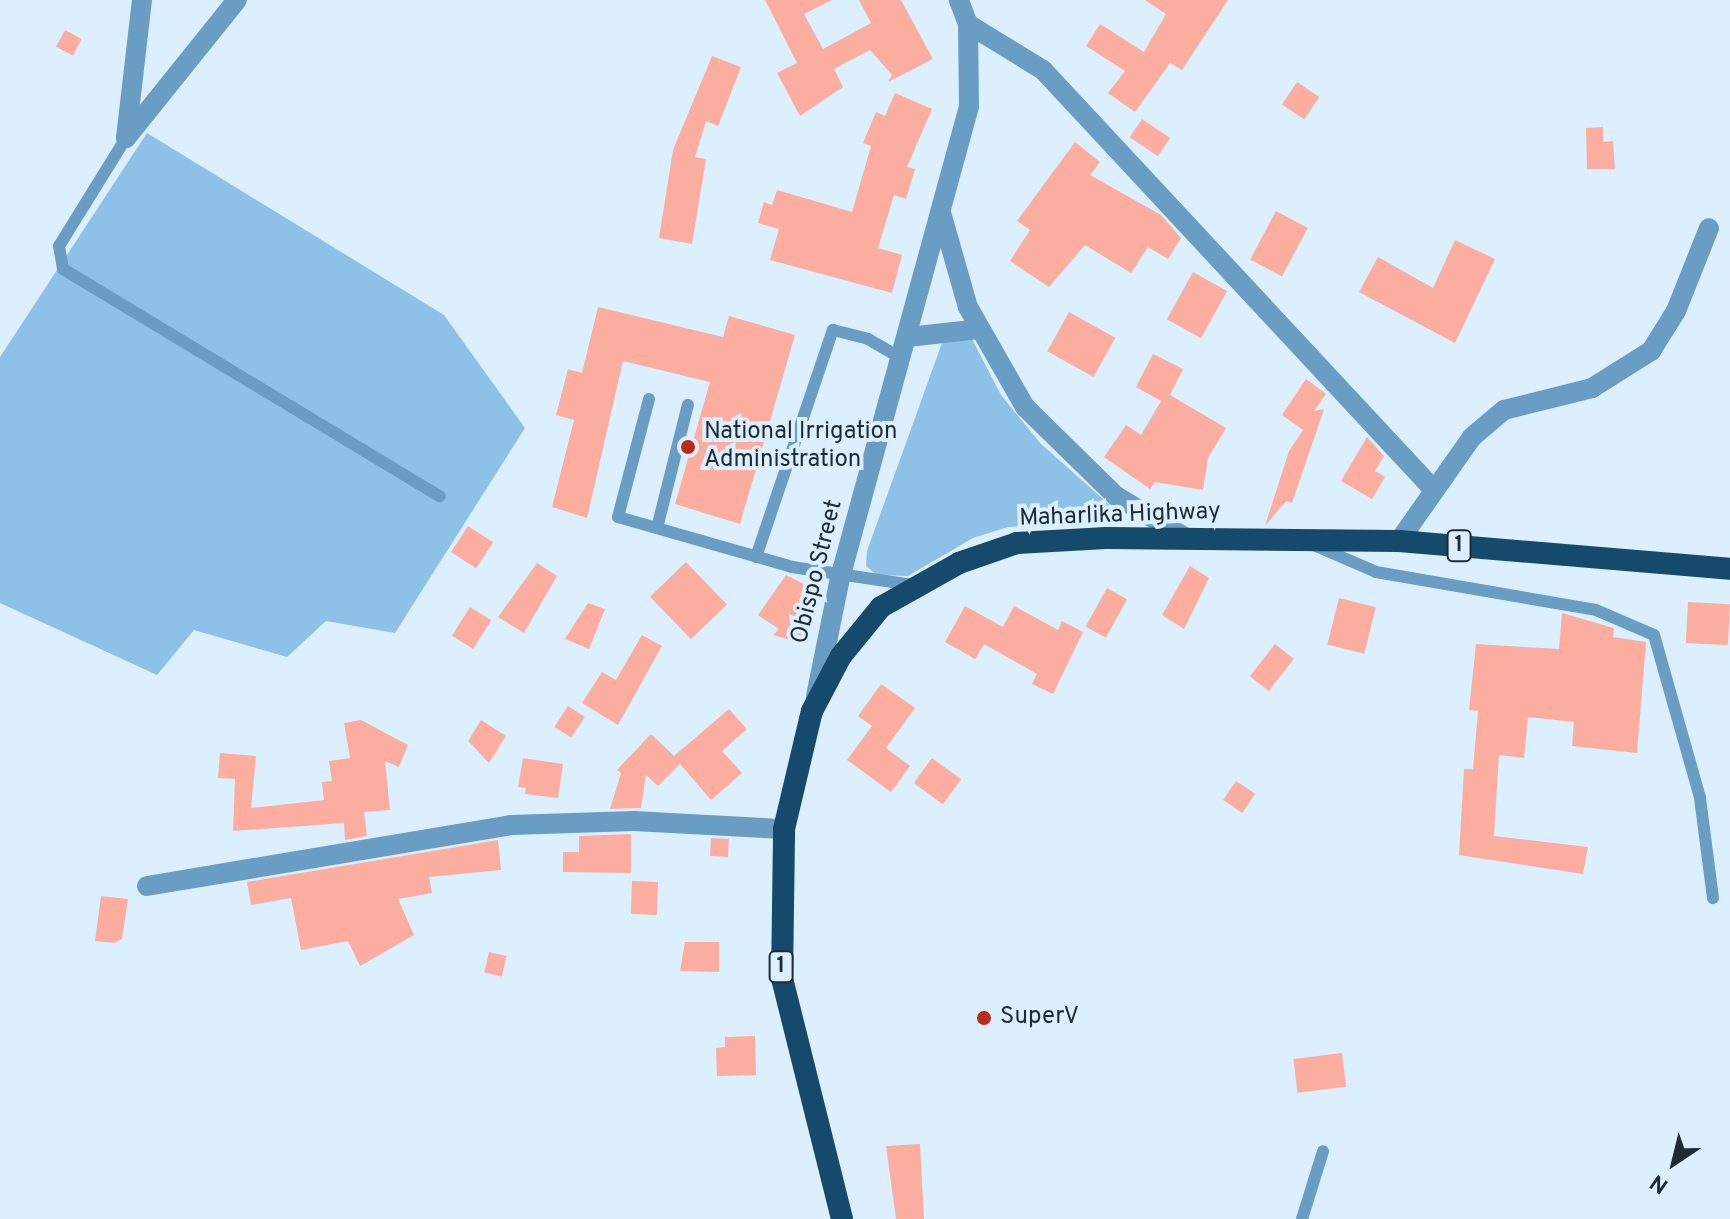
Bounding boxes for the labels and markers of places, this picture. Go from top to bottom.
place label: National Irrigation Administration [704,419,897,475]
marker: National Irrigation Administration [679,438,697,456]
place label: SuperV [1000,1004,1079,1032]
marker: SuperV [975,1009,993,1027]

